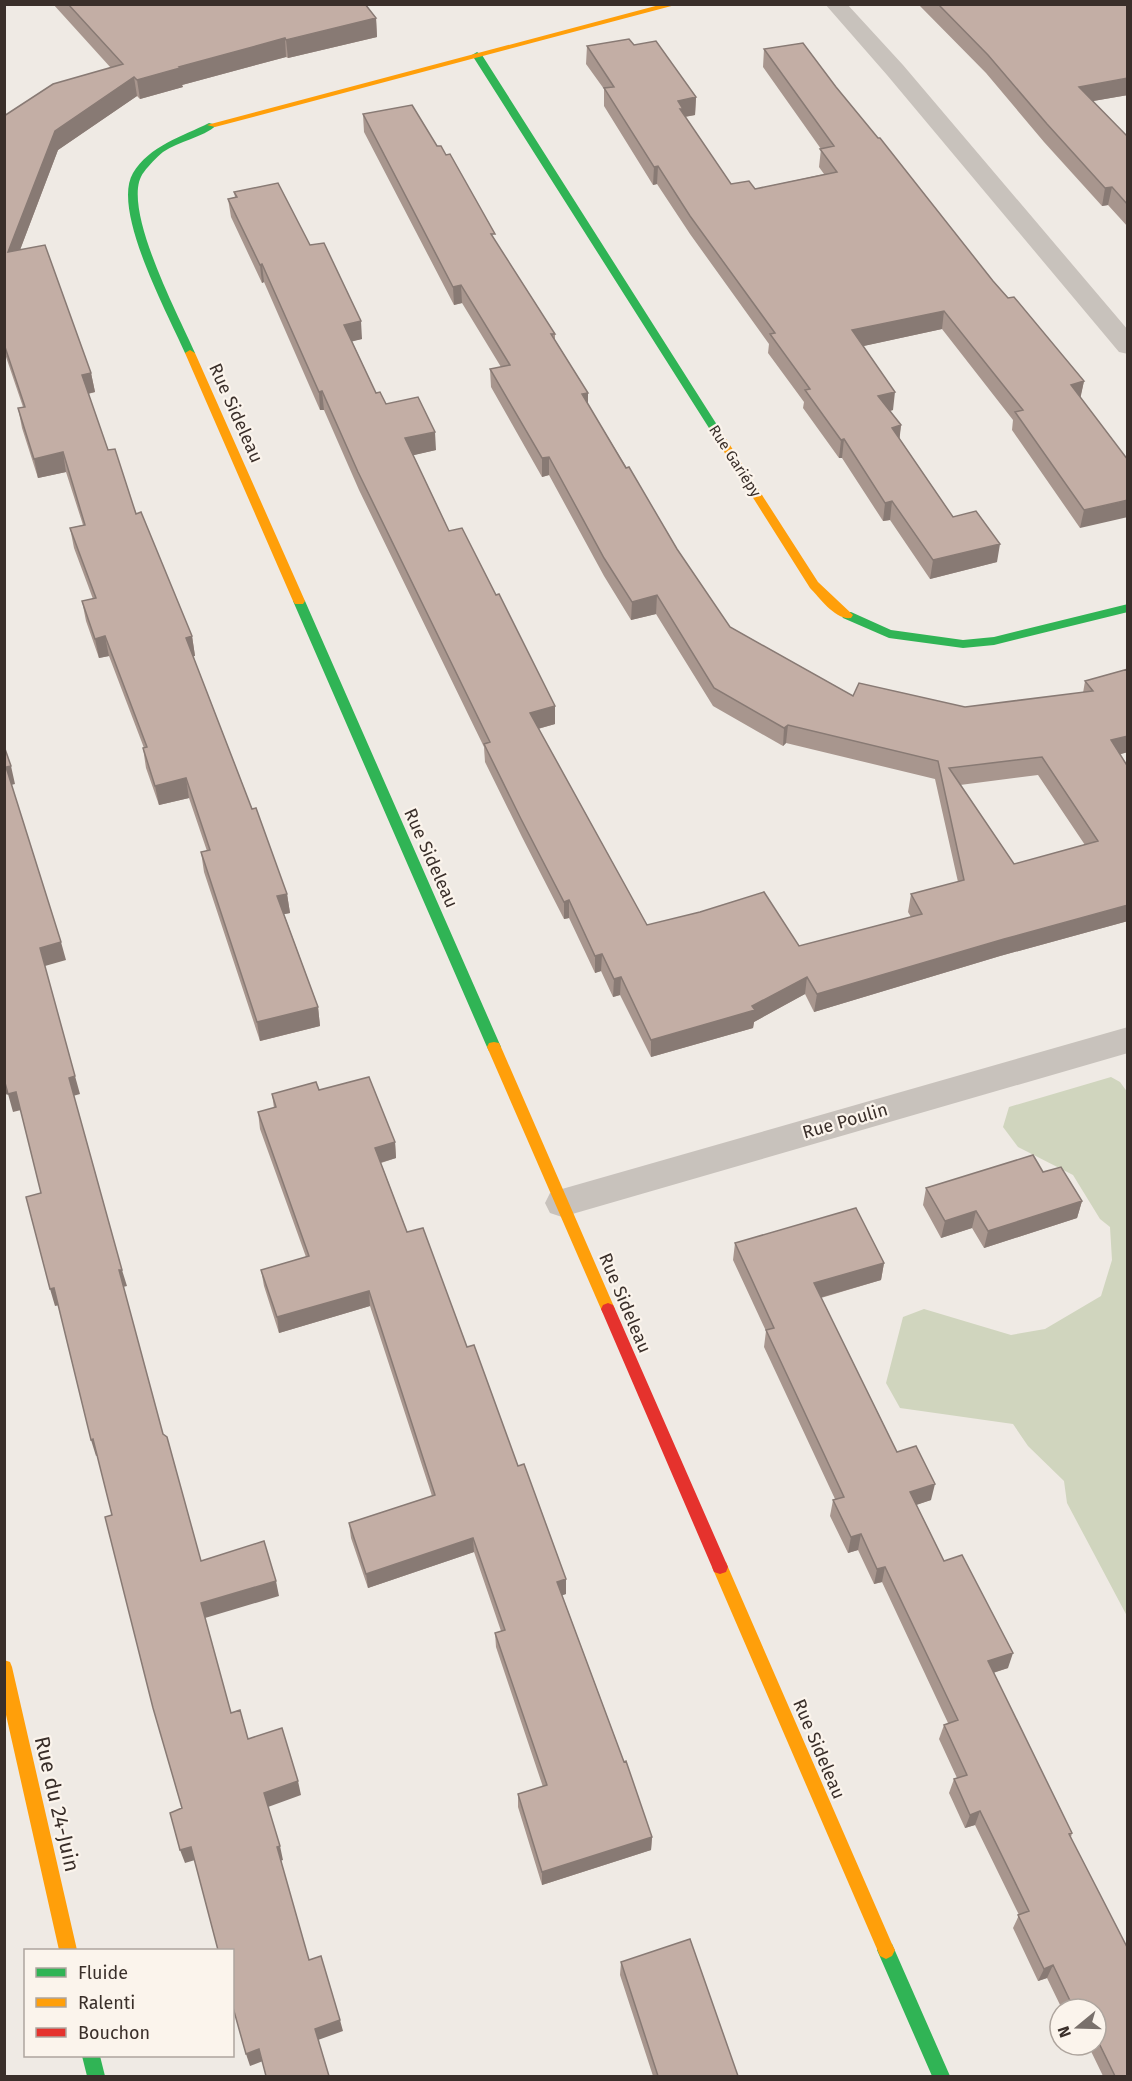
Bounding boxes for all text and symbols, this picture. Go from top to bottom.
street label: Rue Sideleau [204,360,268,466]
street label: Rue Gariépy [705,422,765,501]
street label: Rue Sideleau [399,805,463,911]
street label: Rue Poulin [800,1098,890,1144]
street label: Rue Sideleau [594,1250,656,1356]
street label: Rue Sideleau [788,1696,850,1802]
street label: Rue du 24-Juin [29,1734,85,1874]
legend [24,1949,234,2057]
text: Fluide [78,1962,128,1984]
text: Ralenti [78,1992,135,2014]
north arrow [1048,1997,1108,2057]
text: Bouchon [78,2022,150,2044]
text: N [1054,2024,1075,2040]

